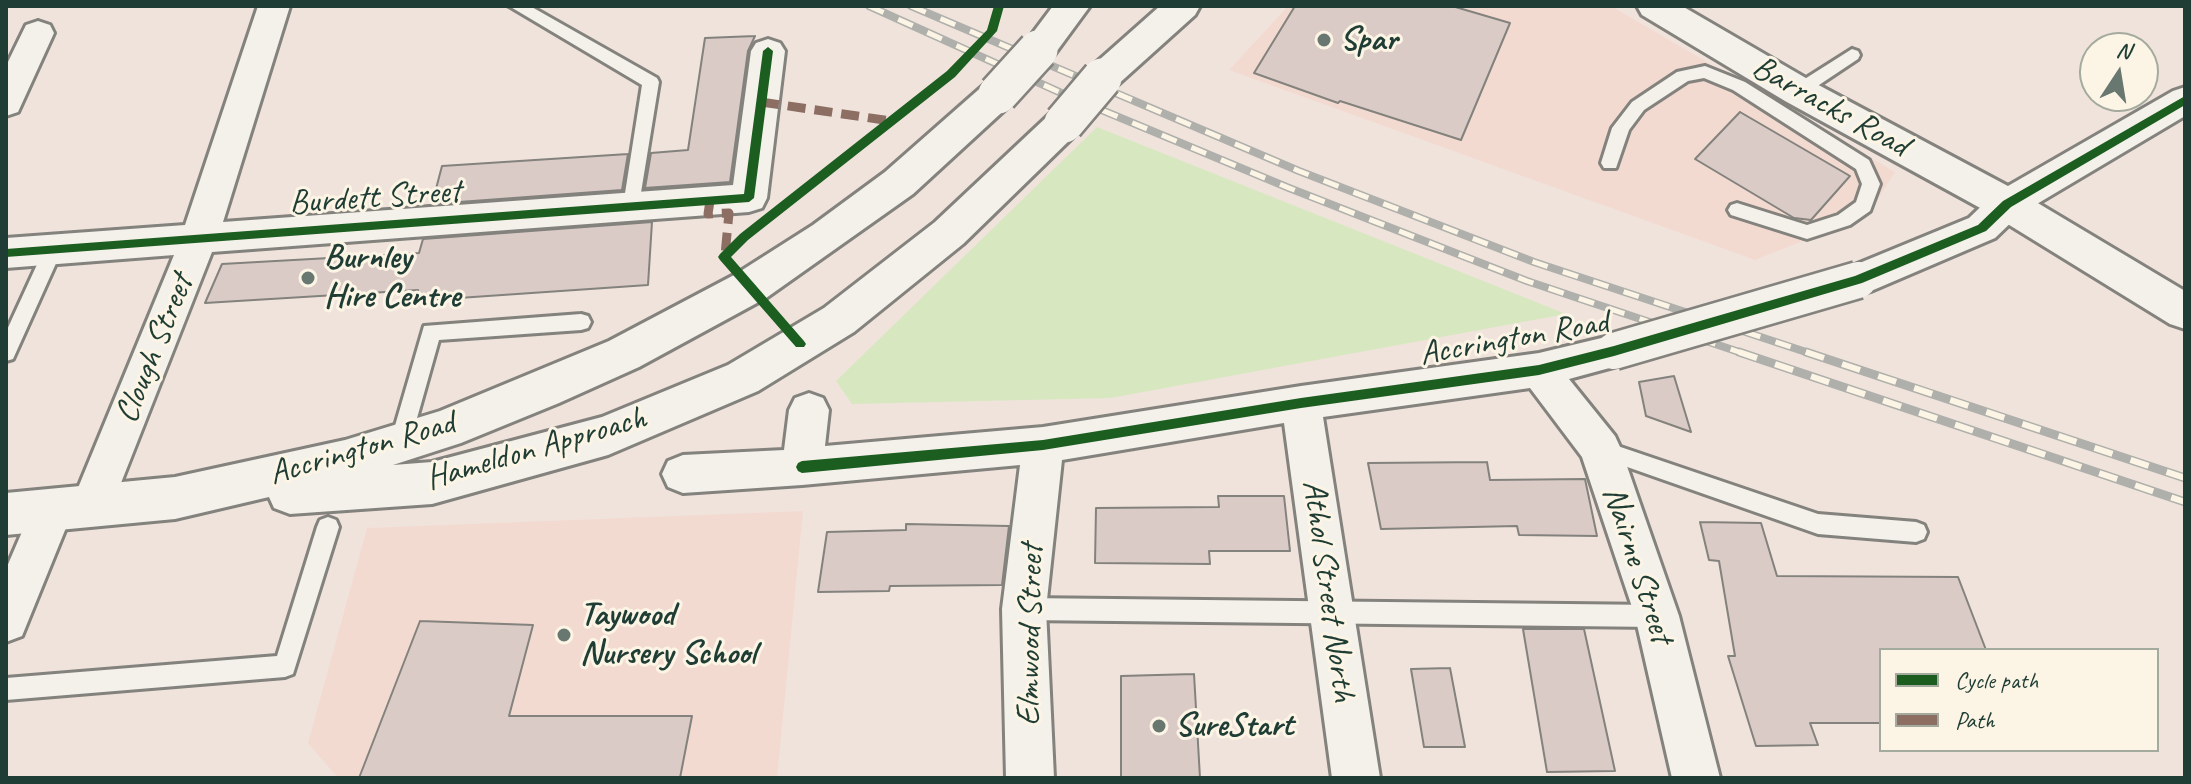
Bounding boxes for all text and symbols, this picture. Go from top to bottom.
place label: Spar [1340,20,1397,60]
marker: Spar [1315,31,1333,49]
north arrow [2079,32,2159,112]
text: N [2114,35,2133,66]
street label: Barracks Road [1745,47,1915,167]
street label: Burdett Street [288,172,462,224]
place label: Burnley Hire Centre [324,238,460,318]
street label: Clough Street [107,269,203,429]
marker: Burnley Hire Centre [299,269,317,287]
street label: Accrington Road [1417,302,1611,376]
street label: Hameldon Approach [421,398,651,500]
street label: Accrington Road [265,403,459,495]
street label: Athol Street North [1292,478,1364,704]
street label: Nairne Street [1592,481,1682,649]
street label: Elmwood Street [1009,544,1053,726]
place label: Taywood Nursery School [580,595,756,674]
marker: Taywood Nursery School [555,626,573,644]
legend [1879,648,2159,752]
text: Cycle path [1955,665,2038,695]
text: Path [1955,705,1995,735]
place label: SureStart [1175,706,1293,746]
marker: SureStart [1150,717,1168,735]

